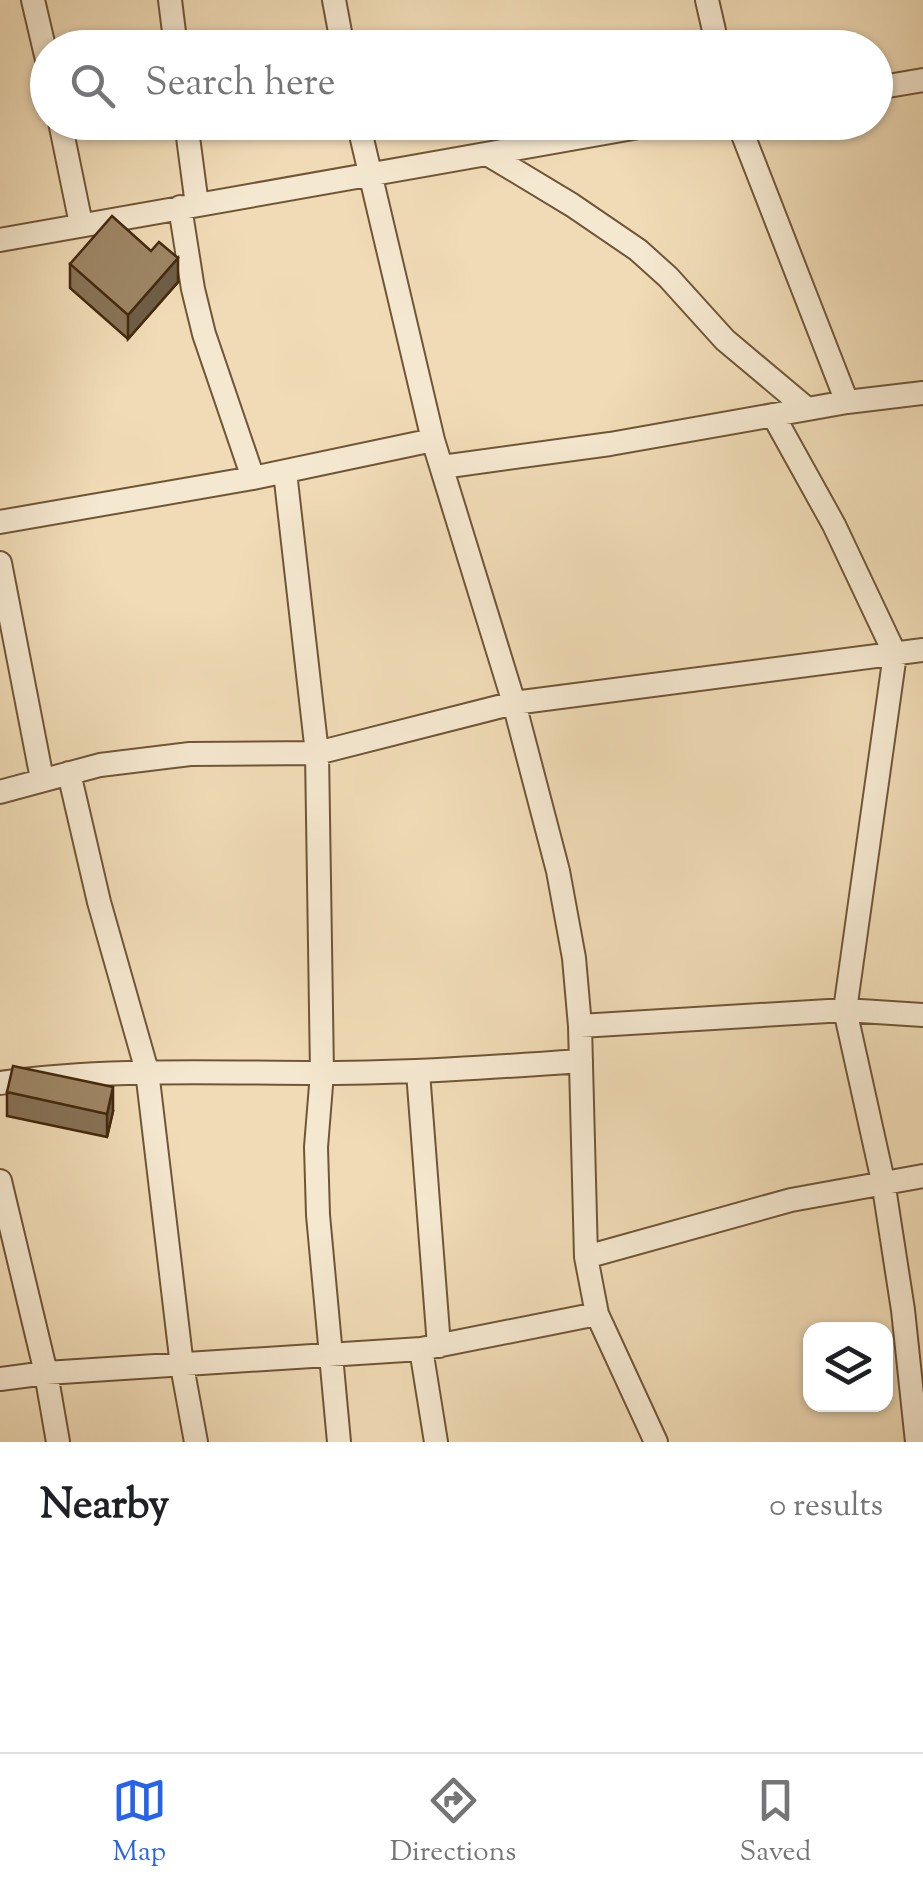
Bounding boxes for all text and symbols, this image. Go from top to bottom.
search box [30,30,893,140]
icon: search [65,58,120,113]
text: Search here [145,58,336,112]
map controls [803,1322,893,1412]
button: layers [803,1322,893,1412]
text: Nearby [40,1477,169,1537]
text: 0 results [769,1484,883,1530]
tab: Map [112,1773,167,1873]
tab: Directions [390,1773,516,1873]
tab: Saved [739,1773,811,1873]

